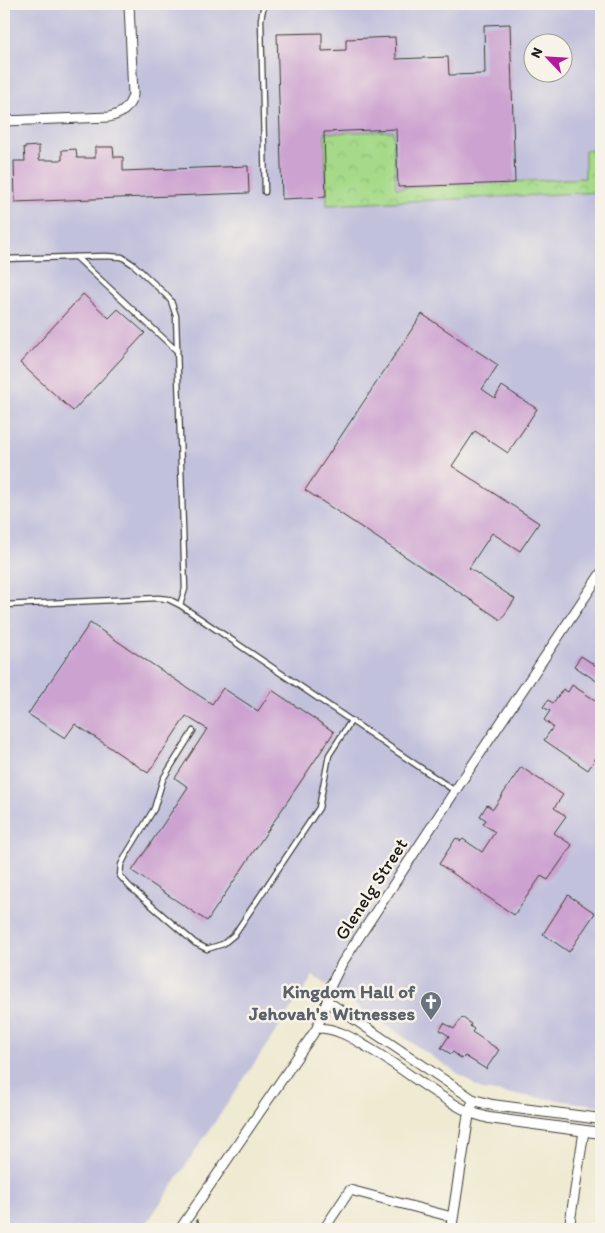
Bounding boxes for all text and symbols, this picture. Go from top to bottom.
north arrow [522,32,572,82]
text: N [527,45,546,61]
street label: Glenelg Street [330,834,412,944]
place label: Kingdom Hall of Jehovah's Witnesses [248,980,416,1025]
church icon: Kingdom Hall of Jehovah's Witnesses [419,990,443,1021]

